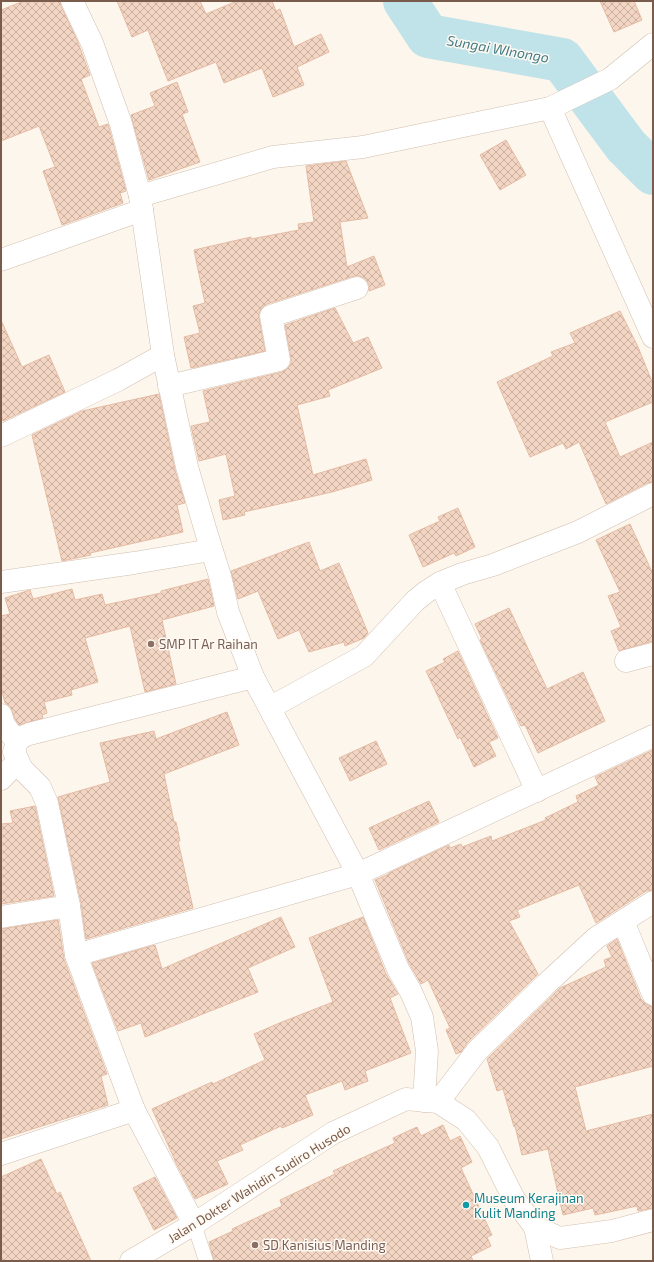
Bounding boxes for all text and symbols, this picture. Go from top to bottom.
water label: Sungai WInongo [446,31,550,66]
place label: SMP IT Ar Raihan [159,636,258,652]
marker: SMP IT Ar Raihan [146,639,156,649]
street label: Jalan Dokter Wahidin Sudiro Husodo [165,1120,353,1246]
place label: Museum Kerajinan Kulit Manding [474,1190,584,1221]
marker: Museum Kerajinan Kulit Manding [461,1200,471,1210]
place label: SD Kanisius Manding [263,1237,386,1253]
marker: SD Kanisius Manding [250,1240,260,1250]

